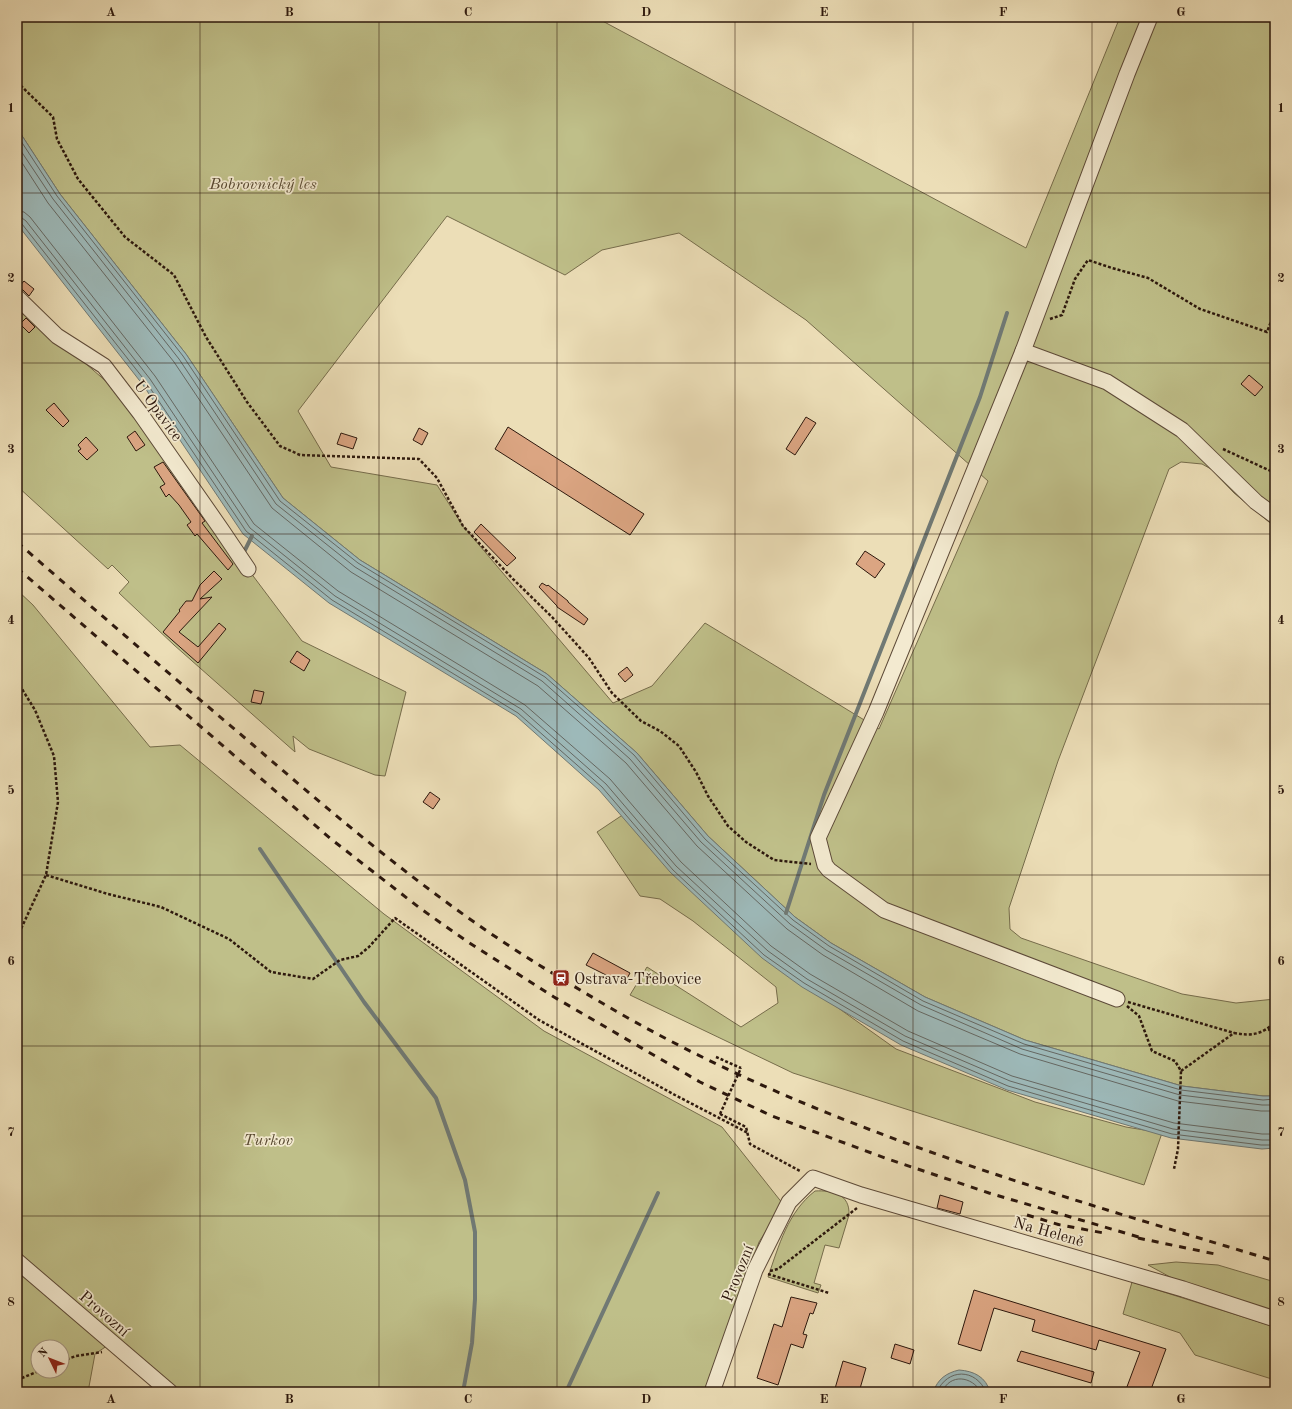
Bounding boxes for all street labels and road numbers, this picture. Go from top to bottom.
street label: U Opavice [130,378,185,445]
street label: Na Heleně [1011,1215,1085,1251]
street label: Provozní [720,1242,758,1305]
street label: Provozní [76,1289,132,1341]

